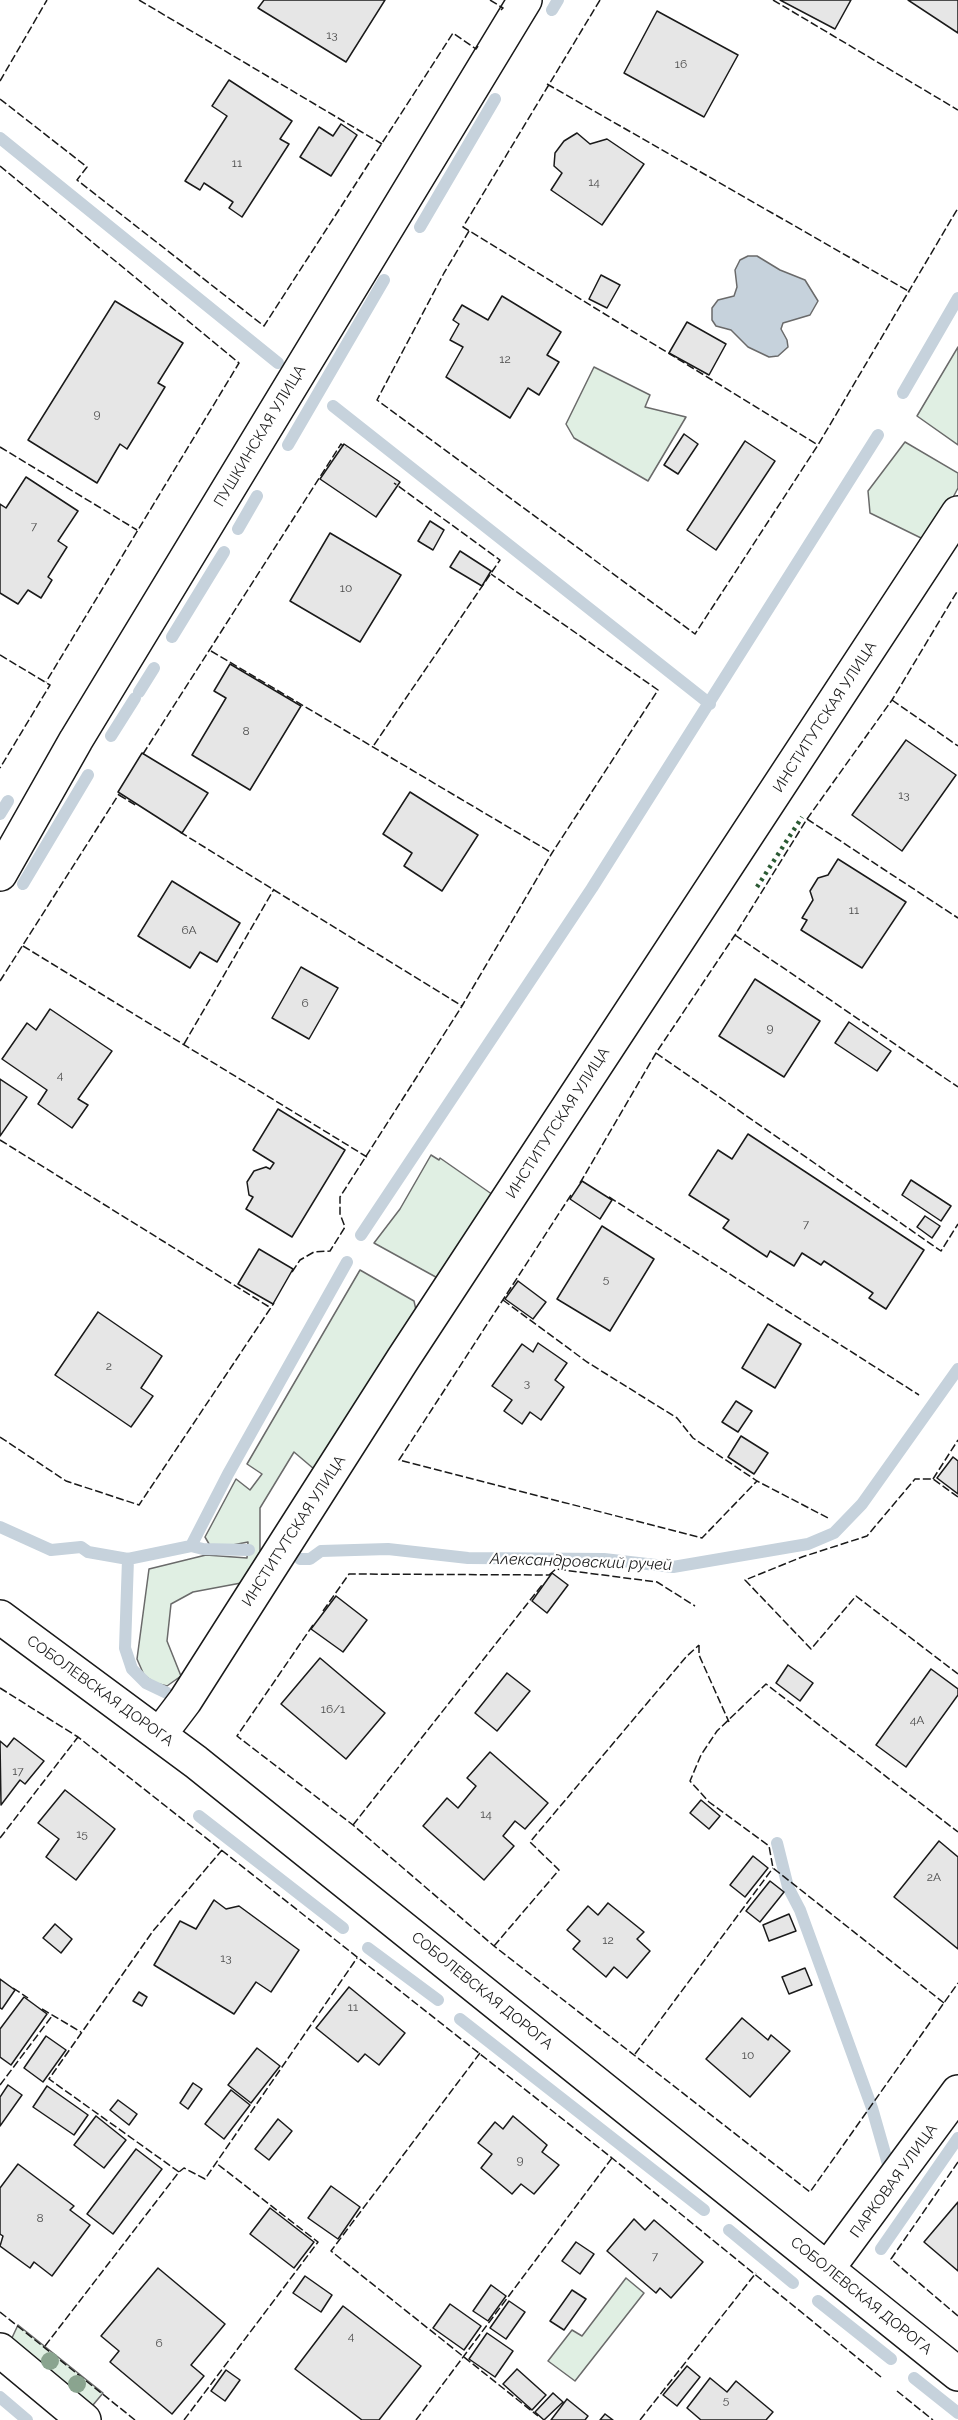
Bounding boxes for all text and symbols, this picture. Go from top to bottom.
house number: 13 [326,28,338,42]
house number: 16 [675,57,687,71]
house number: 11 [232,156,242,170]
house number: 14 [588,175,600,189]
house number: 12 [499,352,511,366]
street label: ПУШКИНСКАЯ УЛИЦА [211,362,309,510]
house number: 9 [93,407,101,421]
house number: 7 [31,519,37,533]
house number: 10 [340,581,352,595]
street label: ИНСТИТУТСКАЯ УЛИЦА [769,638,881,796]
house number: 8 [242,724,250,738]
house number: 13 [898,788,910,802]
house number: 11 [849,903,859,917]
house number: 6А [181,923,197,937]
house number: 6 [301,996,309,1010]
house number: 9 [766,1021,774,1035]
street label: ИНСТИТУТСКАЯ УЛИЦА [502,1044,614,1202]
house number: 4 [57,1068,63,1082]
house number: 7 [803,1217,809,1231]
house number: 5 [603,1272,609,1286]
house number: 2 [106,1359,112,1373]
house number: 3 [524,1376,530,1390]
street label: ИНСТИТУТСКАЯ УЛИЦА [238,1452,350,1610]
water label: Александровский ручей [490,1549,672,1575]
street label: СОБОЛЕВСКАЯ ДОРОГА [23,1632,177,1750]
house number: 16/1 [321,1702,345,1716]
house number: 4А [910,1713,924,1727]
house number: 17 [12,1764,24,1778]
house number: 14 [480,1807,492,1821]
house number: 15 [76,1827,88,1841]
house number: 2А [927,1870,941,1884]
street label: СОБОЛЕВСКАЯ ДОРОГА [408,1928,556,2054]
house number: 12 [602,1933,614,1947]
house number: 13 [220,1951,232,1965]
house number: 11 [348,2000,358,2014]
house number: 10 [742,2048,754,2062]
street label: ПАРКОВАЯ УЛИЦА [847,2121,941,2241]
house number: 9 [516,2153,524,2167]
house number: 8 [36,2211,44,2225]
street label: СОБОЛЕВСКАЯ ДОРОГА [787,2233,935,2359]
house number: 7 [652,2249,658,2263]
house number: 4 [348,2329,354,2343]
house number: 6 [155,2336,163,2350]
house number: 5 [723,2393,729,2407]

